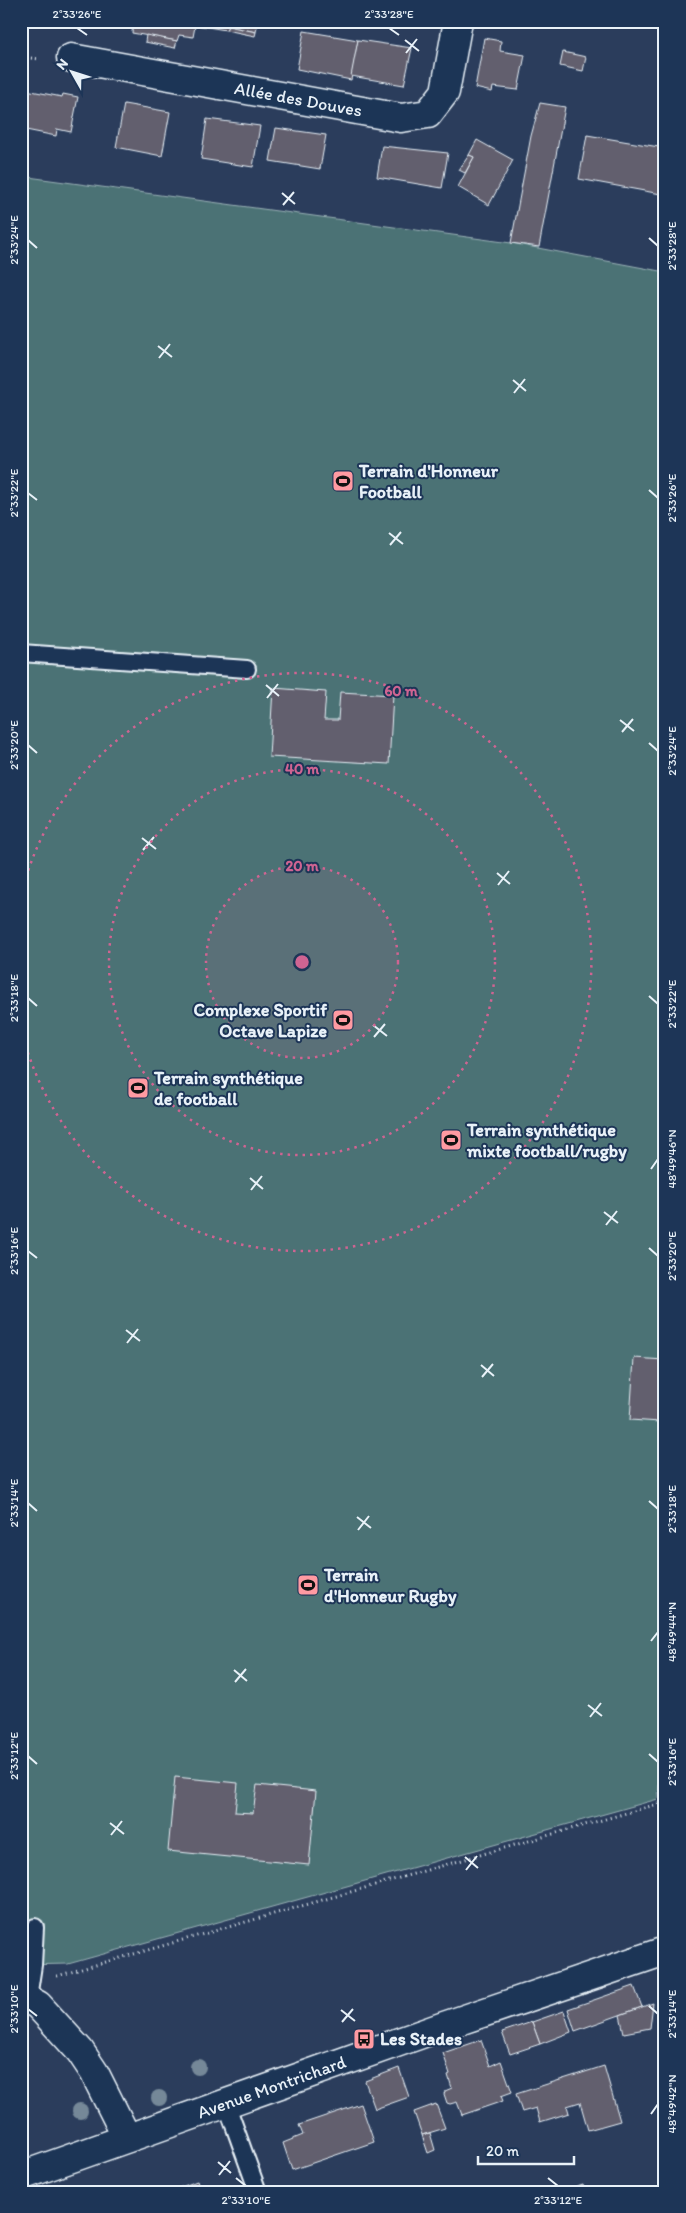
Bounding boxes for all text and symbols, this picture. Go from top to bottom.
text: 2°33'26"E [53,7,102,21]
text: 2°33'28"E [364,7,414,21]
north arrow [48,48,98,98]
text: N [53,55,72,73]
street label: Allée des Douves [233,77,364,122]
text: 2°33'24"E [7,215,21,265]
text: 2°33'28"E [665,221,679,271]
place label: Terrain d'Honneur Football [358,460,499,503]
text: 2°33'22"E [7,468,21,517]
sports icon: Terrain d'Honneur Football [331,469,355,493]
text: 2°33'26"E [665,473,679,522]
text: 60 m [384,682,418,700]
text: 2°33'20"E [7,720,21,770]
text: 2°33'24"E [665,726,679,776]
text: 40 m [285,760,320,778]
text: 20 m [285,857,319,875]
centre of rings [293,953,311,971]
text: 2°33'18"E [7,973,21,1022]
text: 2°33'22"E [665,979,679,1028]
place label: Complexe Sportif Octave Lapize [193,999,327,1042]
sports icon: Complexe Sportif Octave Lapize [331,1008,355,1032]
place label: Terrain synthétique de football [153,1067,303,1110]
sports icon: Terrain synthétique de football [126,1076,150,1100]
place label: Terrain synthétique mixte football/rugby [466,1119,627,1162]
sports icon: Terrain synthétique mixte football/rugby [439,1128,463,1152]
text: 48°49'46"N [665,1129,679,1189]
text: 2°33'16"E [7,1227,21,1275]
text: 2°33'20"E [665,1231,679,1281]
text: 2°33'14"E [7,1478,21,1527]
text: 2°33'18"E [665,1484,679,1533]
place label: Terrain d'Honneur Rugby [323,1564,457,1607]
sports icon: Terrain d'Honneur Rugby [296,1573,320,1597]
text: 48°49'44"N [665,1602,679,1662]
text: 2°33'12"E [7,1732,21,1780]
text: 2°33'16"E [665,1738,679,1786]
text: 2°33'10"E [7,1984,21,2034]
text: 2°33'14"E [665,1989,679,2038]
bus stop icon: Les Stades [352,2027,376,2051]
place label: Les Stades [380,2028,462,2050]
street label: Avenue Montrichard [194,2051,349,2124]
text: 48°49'42"N [665,2074,679,2134]
scale bar [478,2133,575,2165]
text: 20 m [486,2142,520,2160]
text: 2°33'10"E [221,2193,271,2207]
text: 2°33'12"E [534,2193,582,2207]

